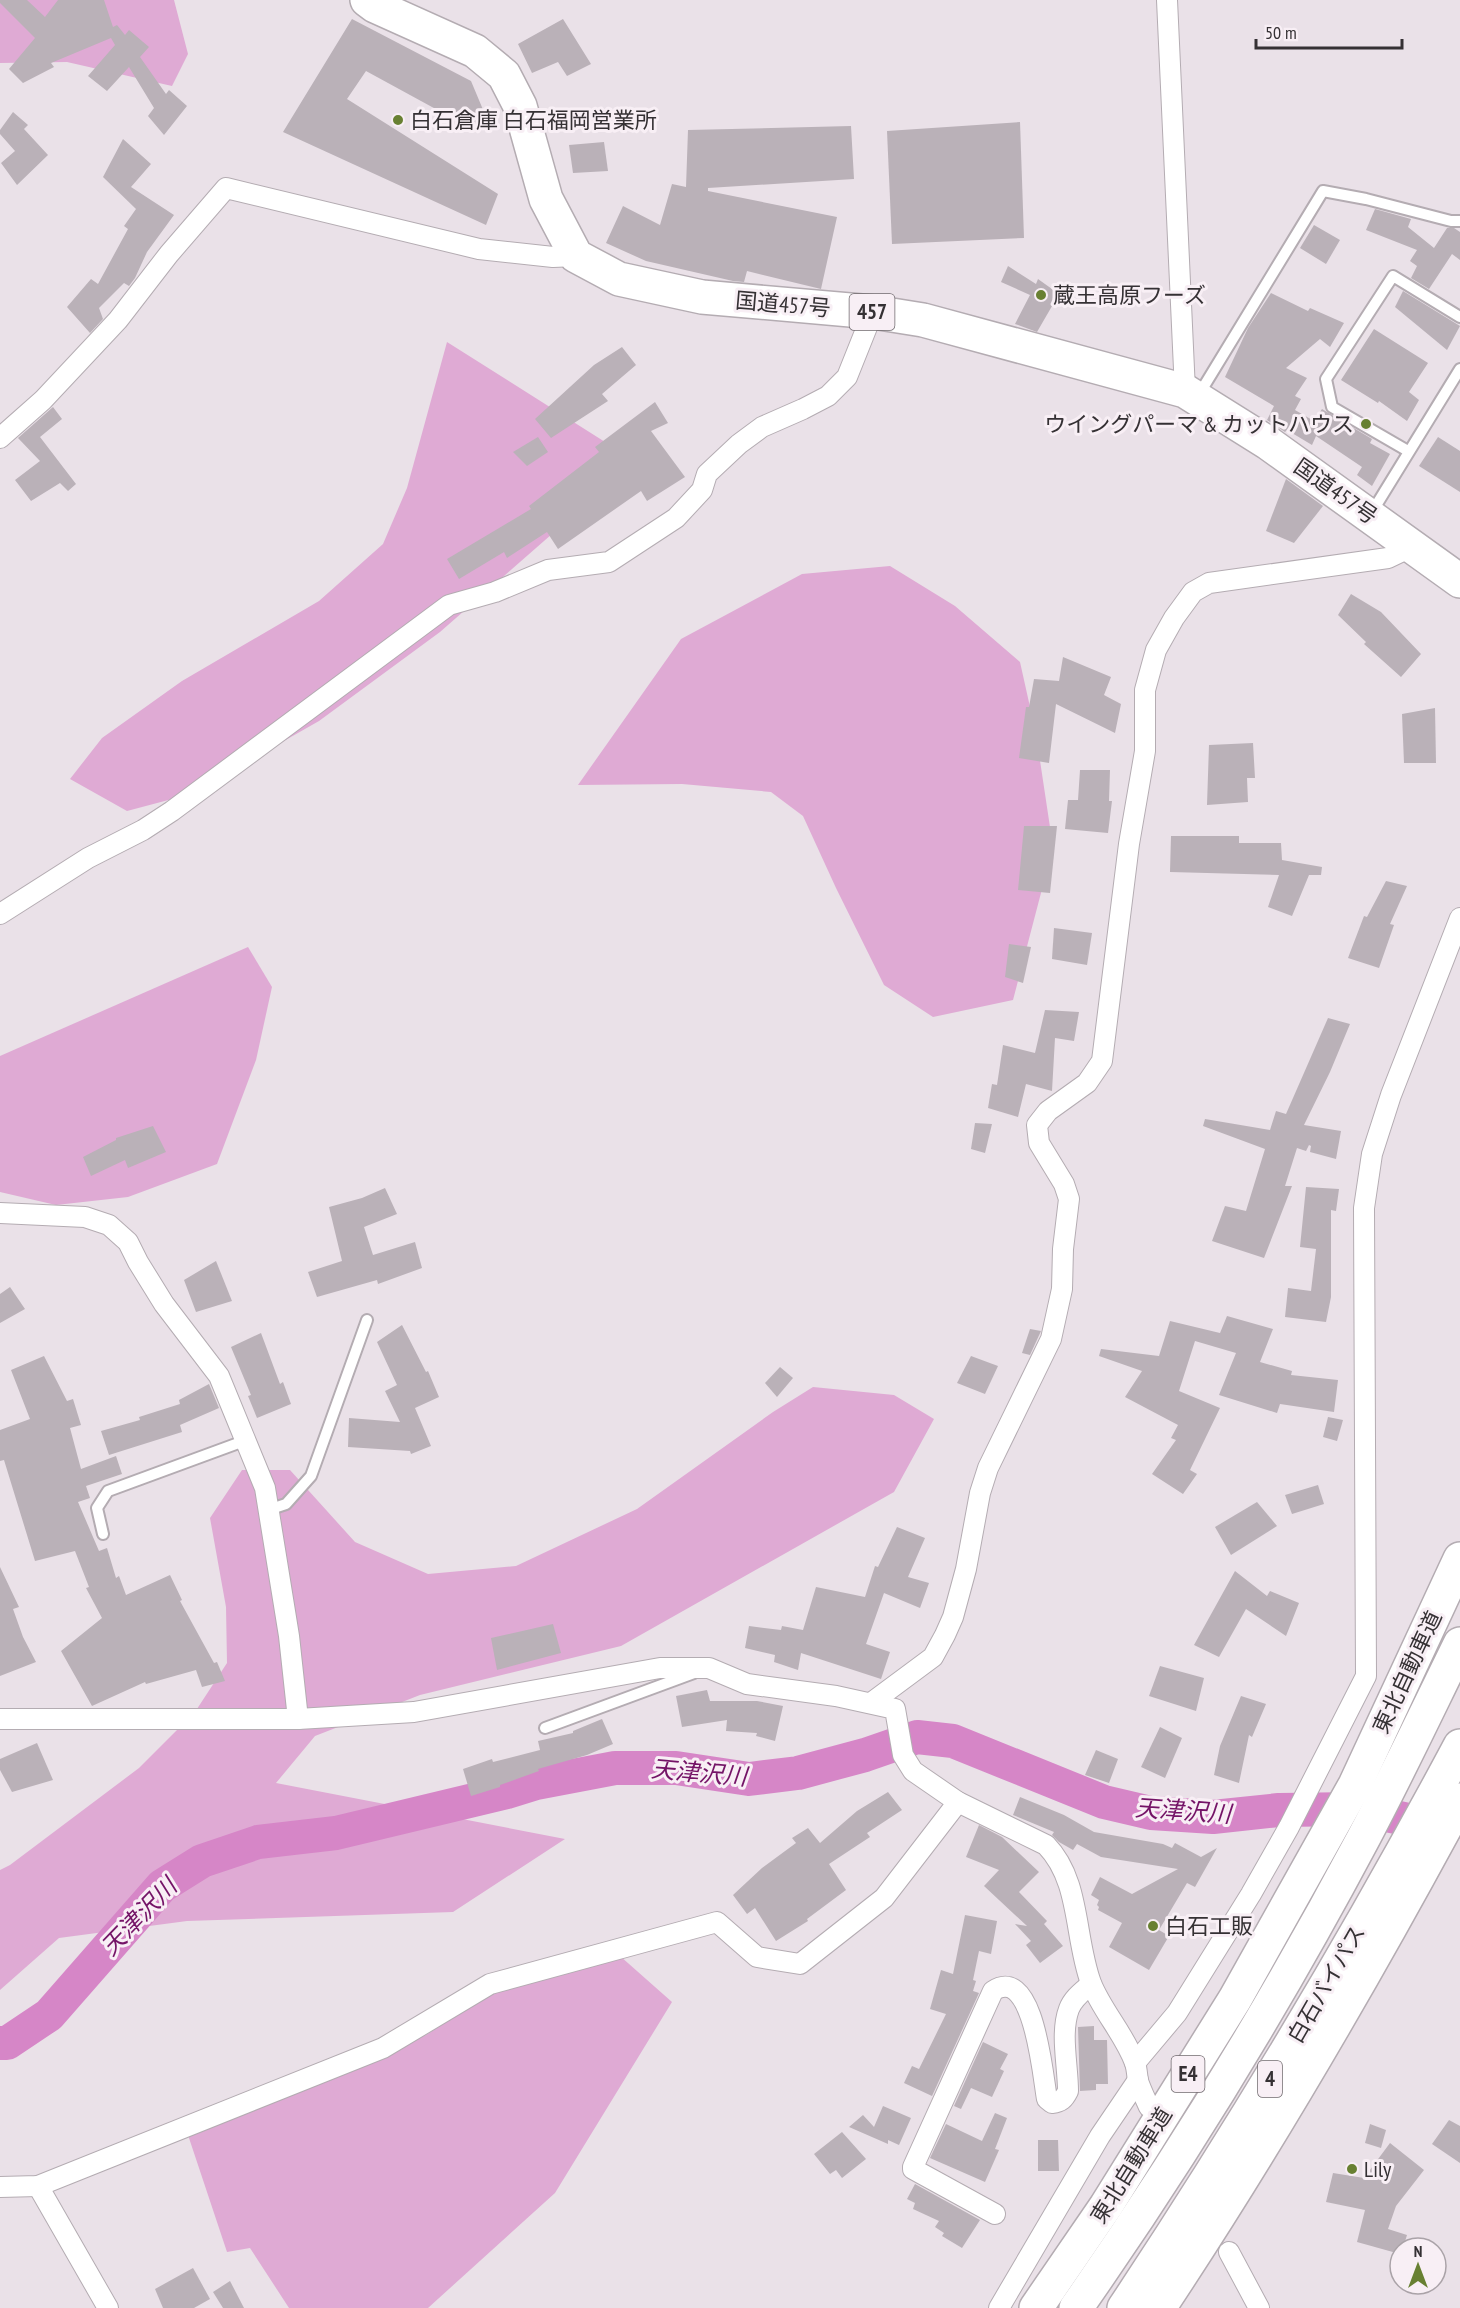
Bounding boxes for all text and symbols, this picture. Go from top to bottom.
scale bar [1256,12,1402,50]
text: 50 m [1265,21,1297,44]
place label: 白石倉庫 白石福岡営業所 [410,106,657,134]
marker: 白石倉庫 白石福岡営業所 [391,113,405,127]
place label: 蔵王高原フーズ [1053,281,1206,309]
street label: 国道457号 [734,286,832,322]
marker: 蔵王高原フーズ [1034,288,1048,302]
road number: 457 [850,294,894,330]
place label: ウイングパーマ & カットハウス [1044,410,1354,438]
marker: ウイングパーマ & カットハウス [1359,417,1373,431]
street label: 国道457号 [1289,452,1383,530]
street label: 東北自動車道 [1366,1606,1448,1738]
water label: 天津沢川 [650,1753,751,1792]
water label: 天津沢川 [1134,1792,1235,1830]
water label: 天津沢川 [94,1869,185,1962]
place label: 白石工販 [1165,1912,1253,1940]
marker: 白石工販 [1146,1919,1160,1933]
street label: 白石バイパス [1281,1920,1371,2048]
road number: E4 [1172,2056,1204,2092]
road number: 4 [1258,2061,1282,2097]
street label: 東北自動車道 [1084,2102,1178,2228]
place label: Lily [1364,2155,1392,2183]
marker: Lily [1345,2162,1359,2176]
north arrow [1388,2236,1448,2296]
text: N [1414,2241,1422,2261]

